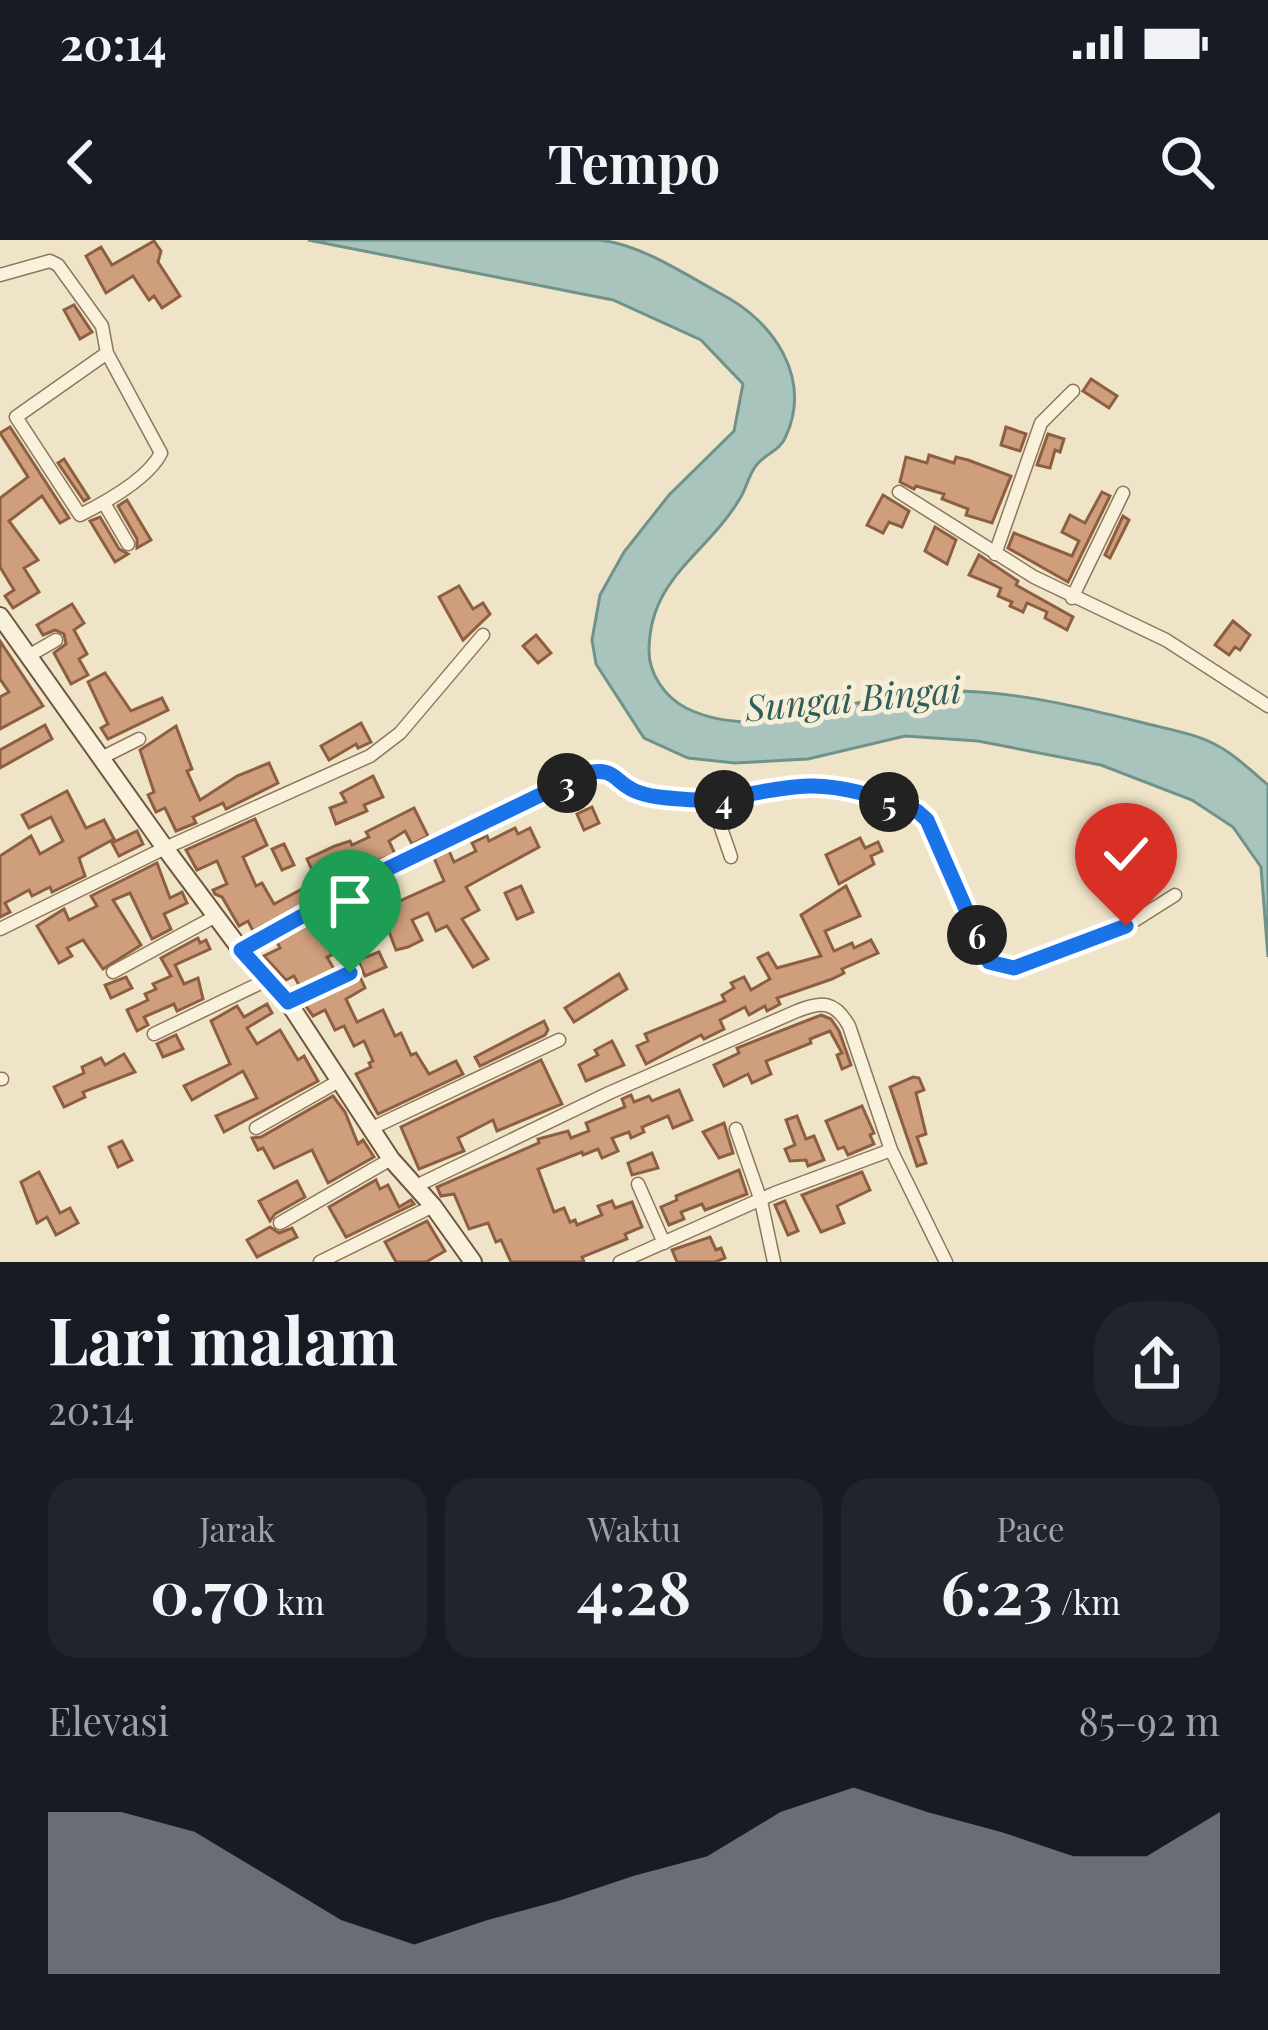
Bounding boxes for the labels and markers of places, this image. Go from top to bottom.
pin: 3 [537,753,597,813]
pin: 4 [694,770,754,830]
pin: 5 [859,772,919,832]
pin [1075,803,1177,926]
pin [299,850,401,973]
pin: 6 [947,905,1007,965]

